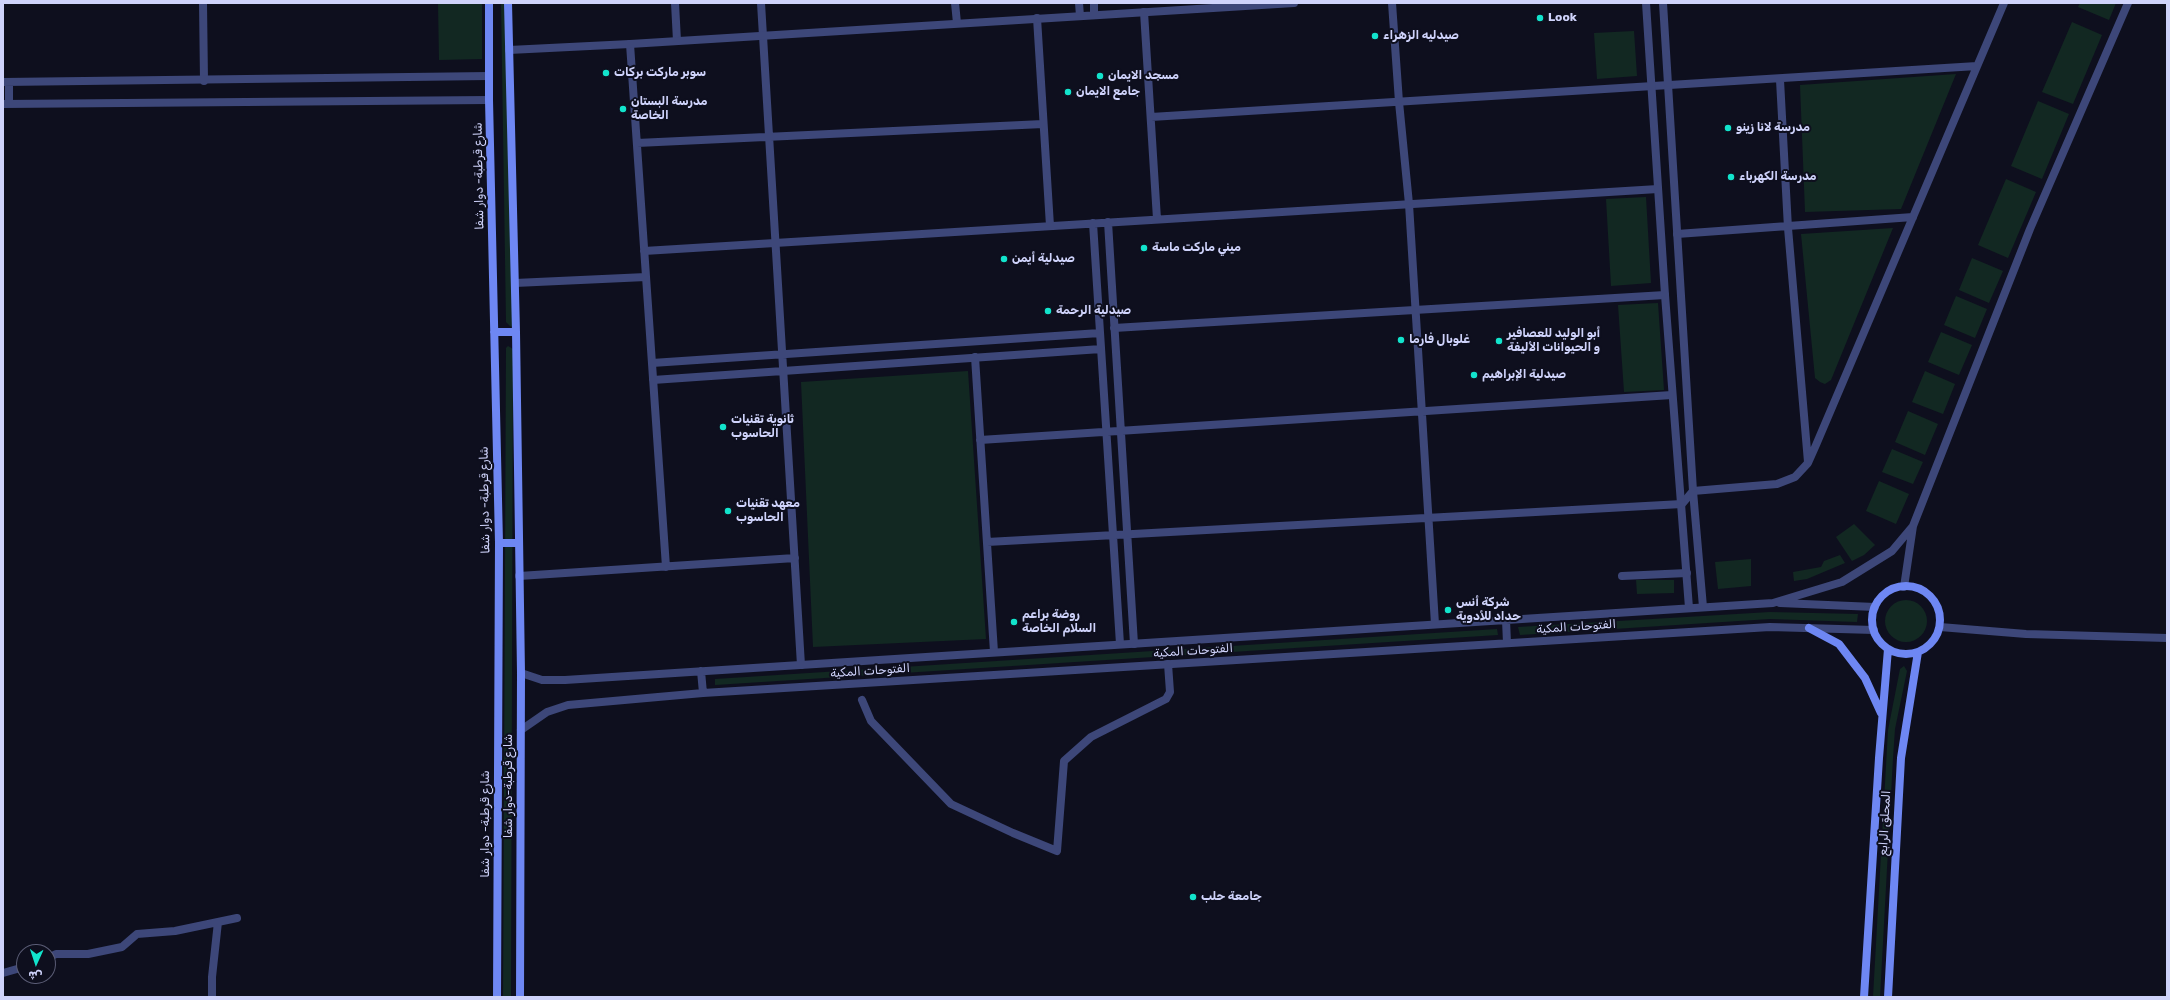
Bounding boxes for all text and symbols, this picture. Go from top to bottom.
place label: Look [1548,11,1577,25]
marker: Look [1535,13,1545,23]
place label: صيدليه الزهراء [1383,29,1459,43]
marker: صيدليه الزهراء [1370,31,1380,41]
place label: سوبر ماركت بركات [614,66,706,80]
marker: سوبر ماركت بركات [601,68,611,78]
place label: مسجد الايمان [1108,69,1179,83]
marker: مسجد الايمان [1095,71,1105,81]
place label: جامع الايمان [1076,85,1140,99]
marker: جامع الايمان [1063,87,1073,97]
place label: مدرسة البستان الخاصة [631,95,707,123]
marker: مدرسة البستان الخاصة [618,104,628,114]
place label: مدرسة لانا زينو [1736,121,1810,135]
street label: شارع قرطبة- دوار شفا [471,122,487,230]
marker: مدرسة لانا زينو [1723,123,1733,133]
place label: مدرسة الكهرباء [1739,170,1817,184]
marker: مدرسة الكهرباء [1726,172,1736,182]
place label: ميني ماركت ماسة [1152,241,1241,255]
marker: ميني ماركت ماسة [1139,243,1149,253]
place label: صيدلية أيمن [1012,252,1075,266]
marker: صيدلية أيمن [999,254,1009,264]
place label: صيدلية الرحمة [1056,304,1131,318]
marker: صيدلية الرحمة [1043,306,1053,316]
place label: أبو الوليد للعصافير و الحيوانات الأليفة [1507,327,1600,355]
place label: غلوبال فارما [1409,333,1470,347]
marker: غلوبال فارما [1396,335,1406,345]
marker: أبو الوليد للعصافير و الحيوانات الأليفة [1494,336,1504,346]
place label: صيدلية الإبراهيم [1482,368,1566,382]
marker: صيدلية الإبراهيم [1469,370,1479,380]
place label: ثانوية تقنيات الحاسوب [731,413,794,441]
marker: ثانوية تقنيات الحاسوب [718,422,728,432]
street label: شارع قرطبة- دوار شفا [477,446,493,554]
place label: معهد تقنيات الحاسوب [736,497,800,525]
marker: معهد تقنيات الحاسوب [723,506,733,516]
place label: شركة أنس حداد للأدوية [1456,596,1521,624]
marker: شركة أنس حداد للأدوية [1443,605,1453,615]
place label: روضة براعم السلام الخاصة [1022,608,1096,636]
marker: روضة براعم السلام الخاصة [1009,617,1019,627]
street label: الفتوحات المكية [1536,617,1616,637]
street label: الفتوحات المكية [1153,641,1233,661]
street label: الفتوحات المكية [830,661,910,681]
street label: شارع قرطبة-دوار شفا [502,734,516,838]
street label: شارع قرطبة- دوار شفا [479,770,493,878]
street label: المحلق الرابع [1876,790,1894,856]
place label: جامعة حلب [1201,890,1262,904]
marker: جامعة حلب [1188,892,1198,902]
north arrow [16,944,56,984]
text: ش [28,969,43,982]

